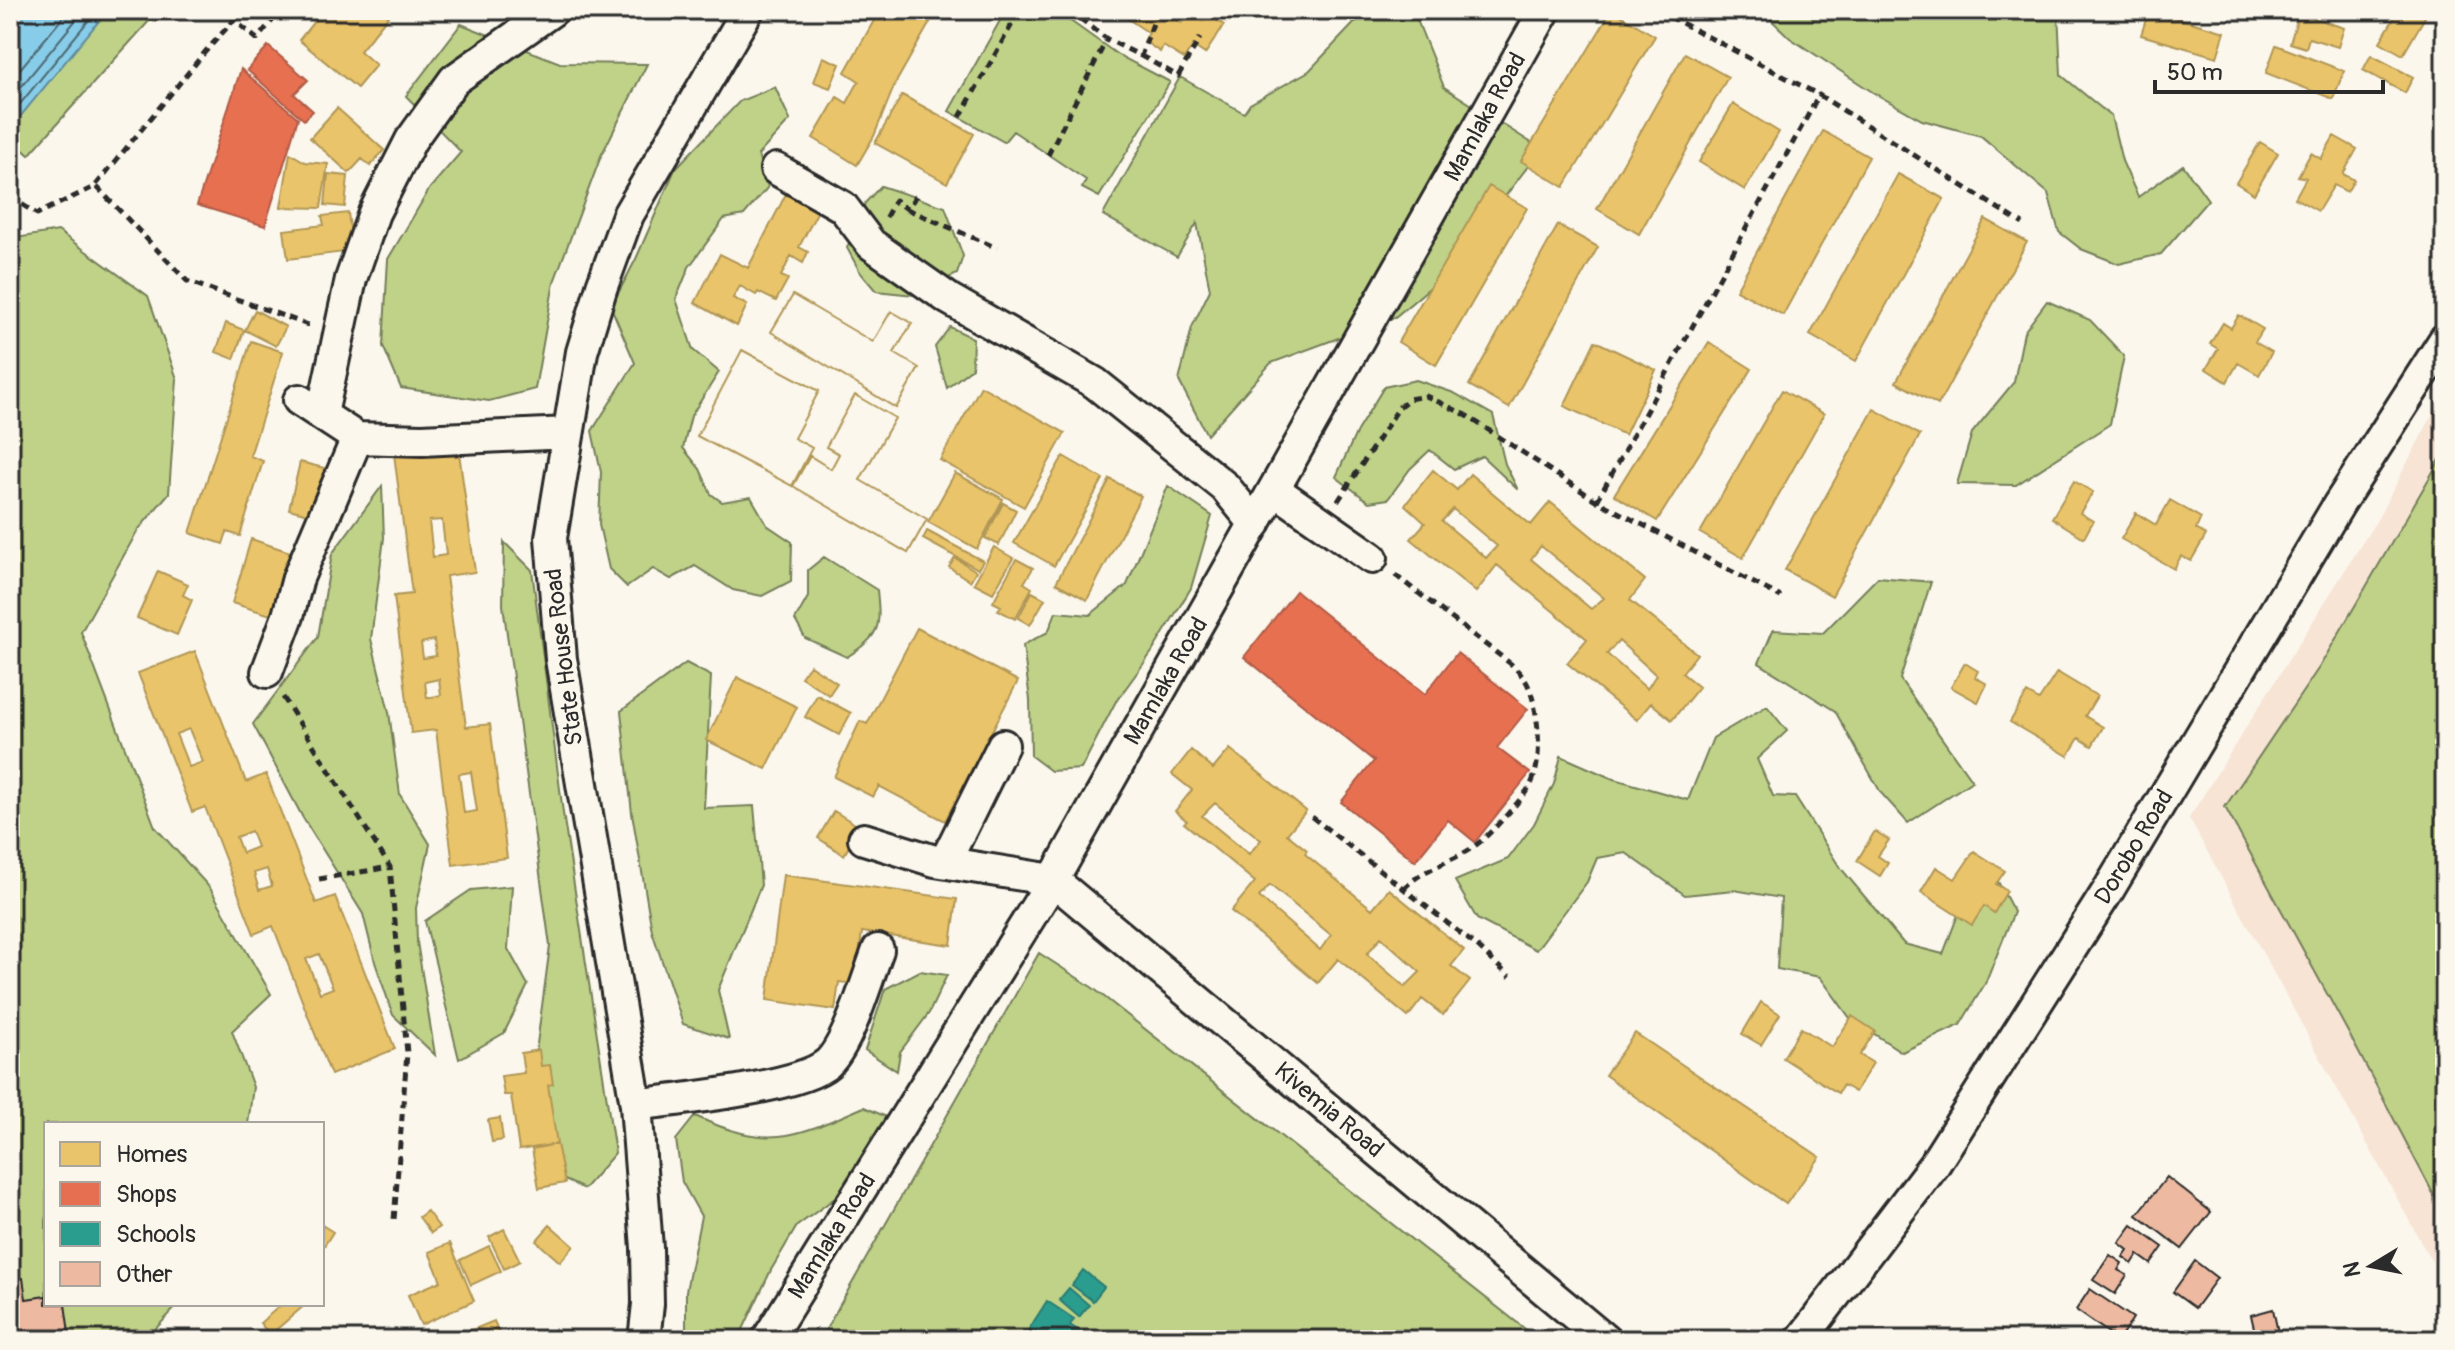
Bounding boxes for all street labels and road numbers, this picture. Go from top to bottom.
street label: Mamlaka Road [1438,48,1532,186]
street label: State House Road [539,567,589,747]
street label: Mamlaka Road [1118,612,1214,750]
street label: Dorobo Road [2088,784,2180,910]
street label: Kivemia Road [1269,1056,1389,1164]
street label: Mamlaka Road [782,1168,882,1304]

